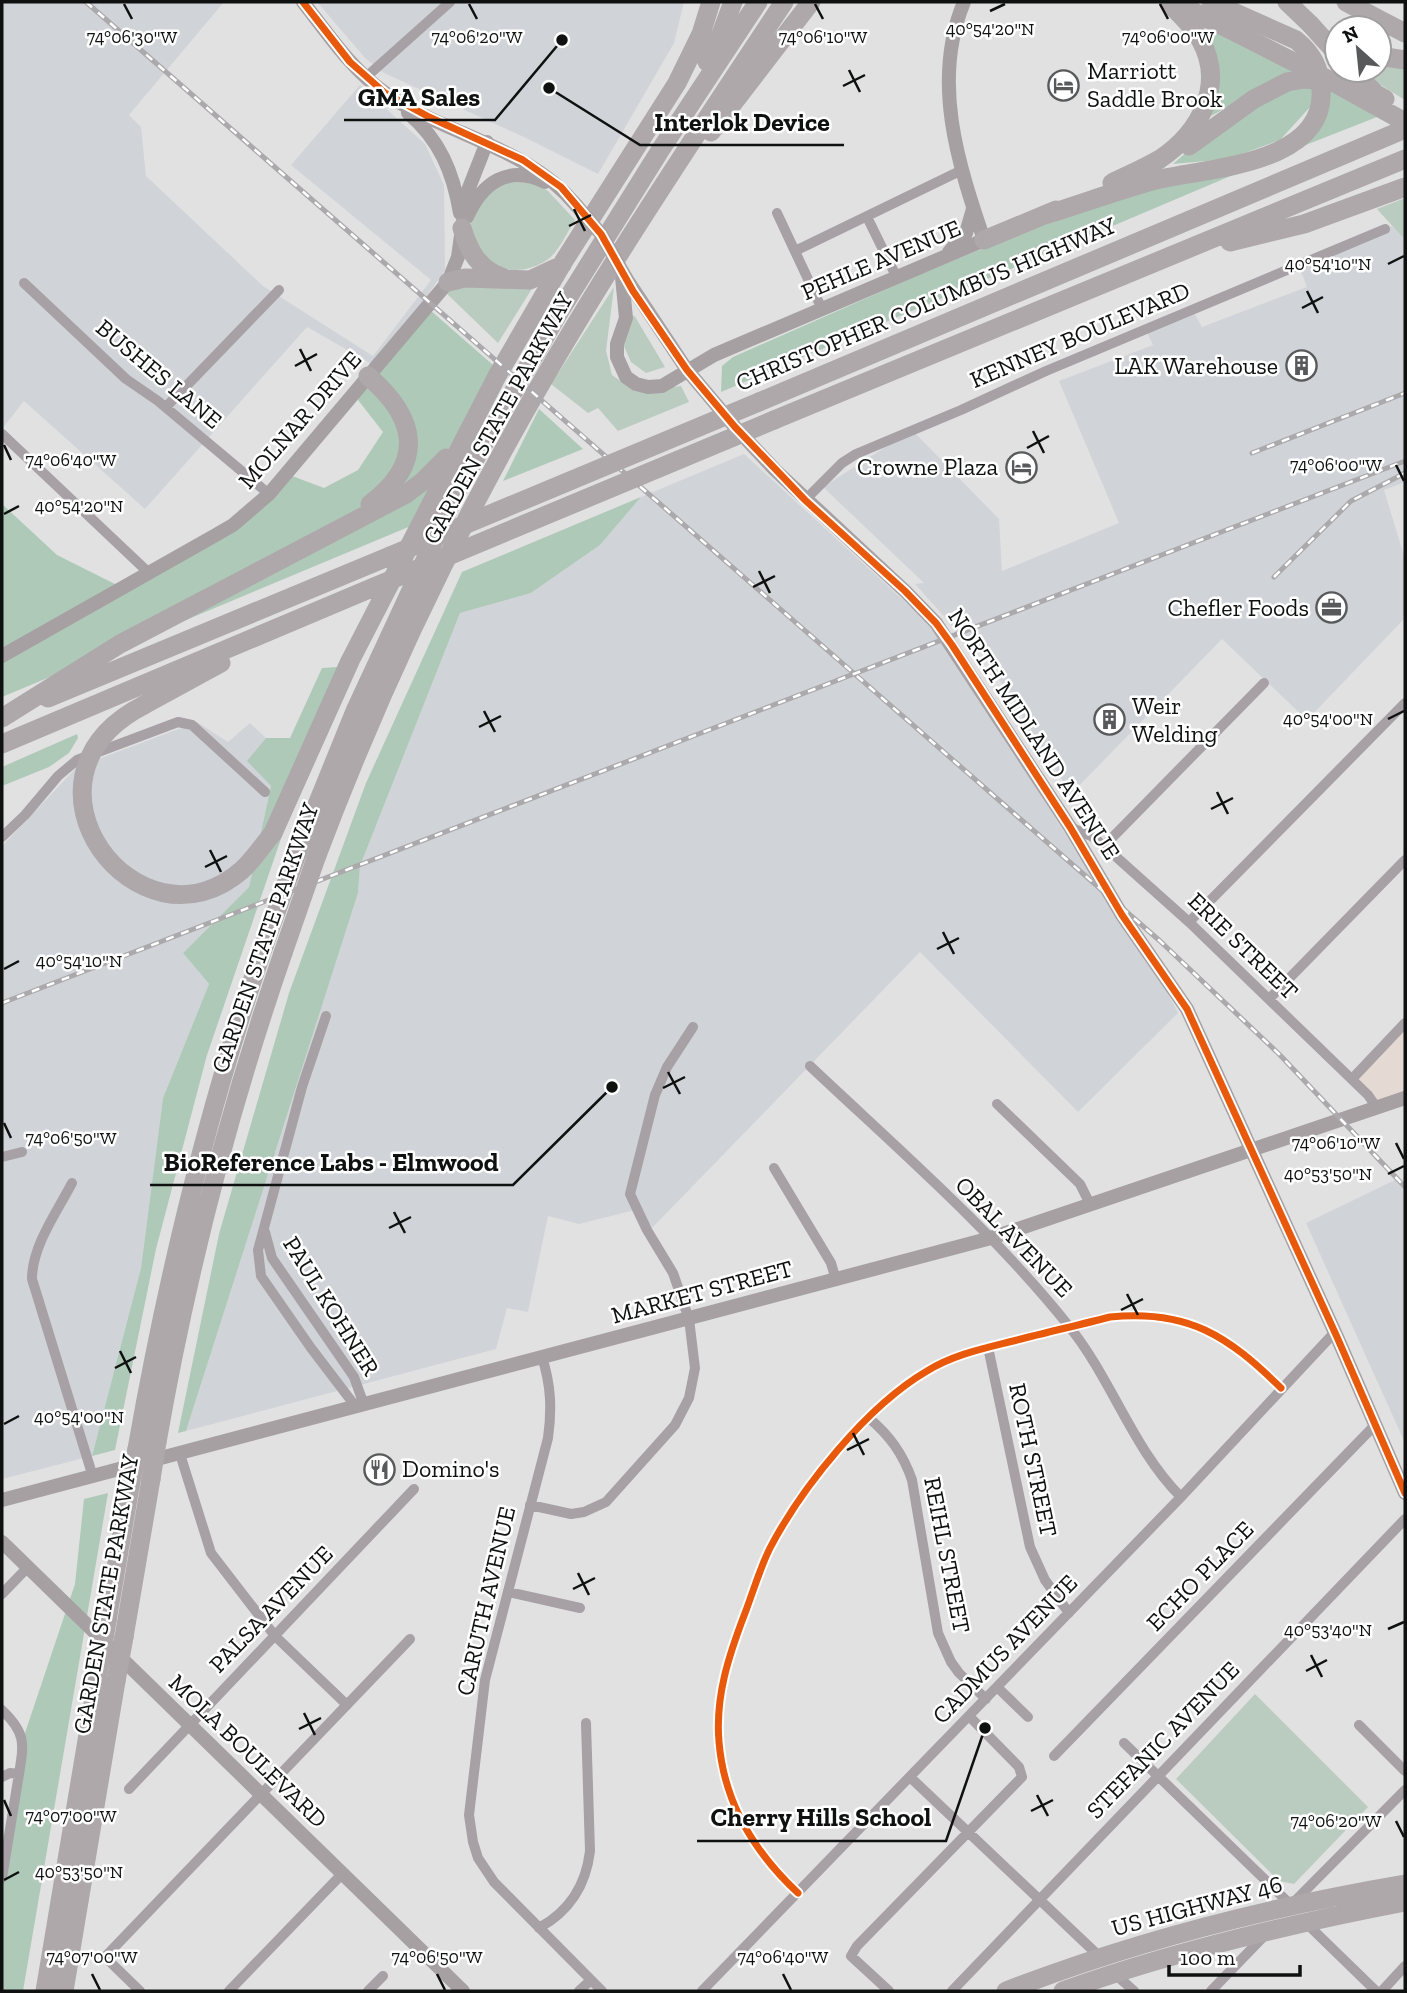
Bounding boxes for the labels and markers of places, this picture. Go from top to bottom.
place label: Marriott Saddle Brook [1087,56,1223,113]
hotel icon: Marriott Saddle Brook [1047,68,1081,102]
callout: GMA Sales [344,73,495,120]
callout: Interlok Device [640,98,844,145]
building icon: LAK Warehouse [1284,349,1318,383]
place label: LAK Warehouse [1114,351,1278,380]
hotel icon: Crowne Plaza [1004,450,1038,484]
place label: Crowne Plaza [857,452,998,481]
office icon: Chefler Foods [1315,591,1349,625]
place label: Chefler Foods [1167,593,1309,622]
place label: Weir Welding [1132,691,1218,748]
building icon: Weir Welding [1092,703,1126,737]
callout: BioReference Labs - Elmwood [150,1138,513,1185]
restaurant icon: Domino's [362,1452,396,1486]
place label: Domino's [402,1454,500,1483]
callout: Cherry Hills School [697,1794,946,1841]

